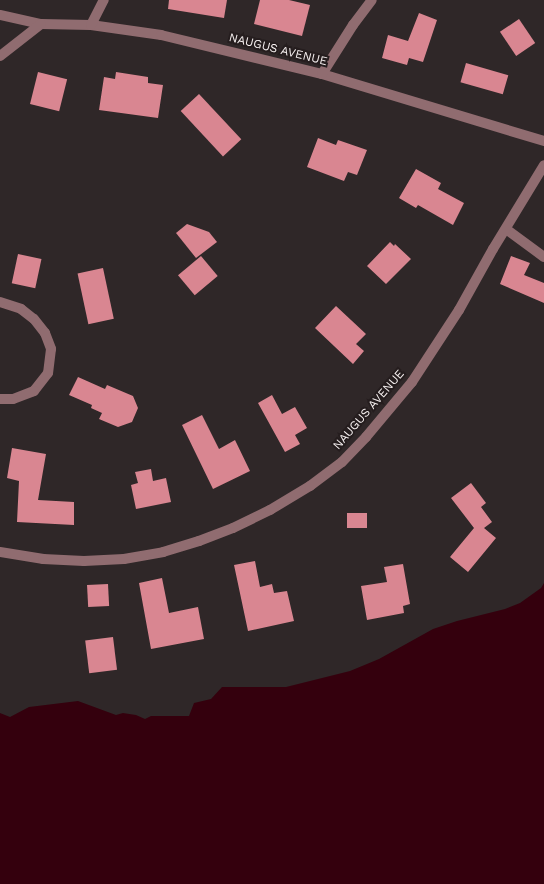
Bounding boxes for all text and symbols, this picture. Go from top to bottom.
street label: NAUGUS AVENUE [227,31,329,69]
street label: NAUGUS AVENUE [330,367,408,453]

